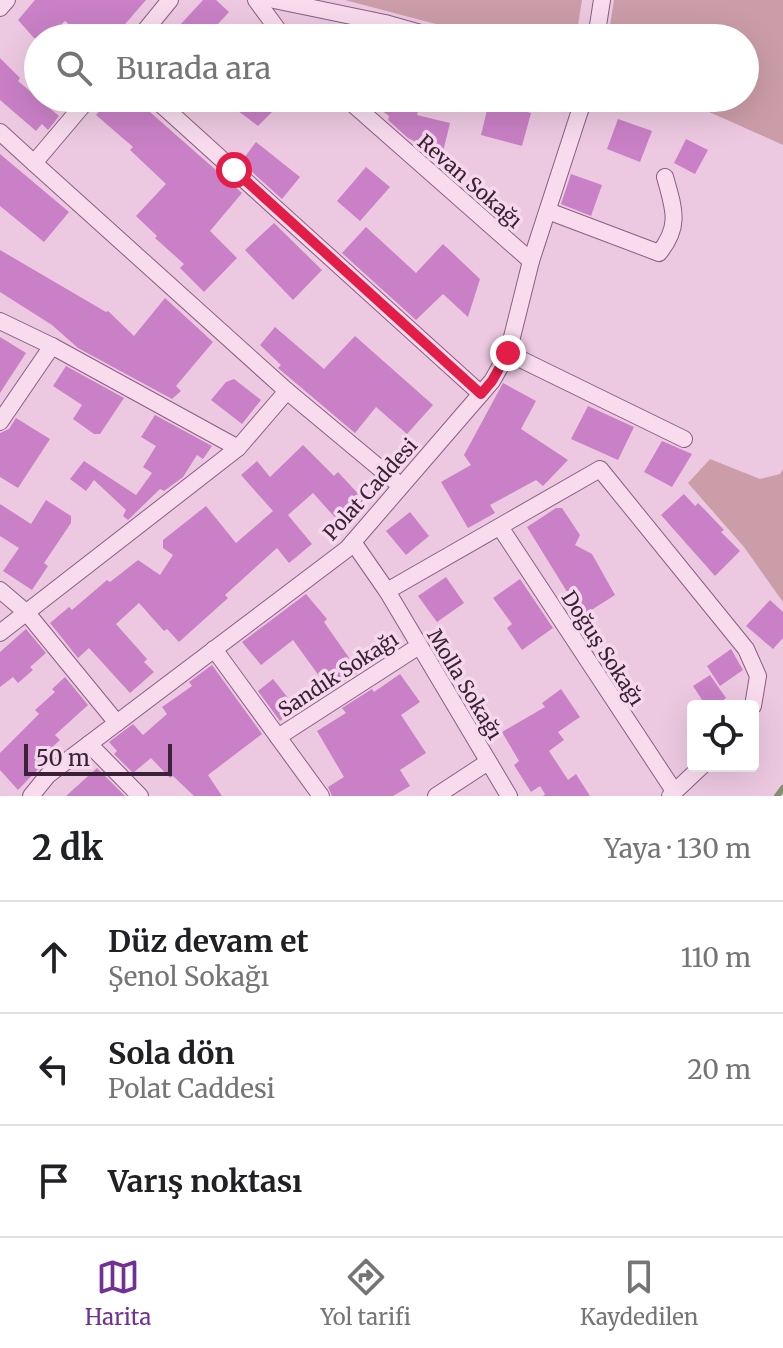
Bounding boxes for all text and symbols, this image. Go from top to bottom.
search box [24,24,759,112]
icon: search [52,46,96,90]
text: Burada ara [116,49,271,87]
street label: Revan Sokağı [413,129,527,233]
route start [216,152,252,188]
route end [490,335,526,371]
street label: Polat Caddesi [318,433,422,545]
street label: Doğuş Sokağı [557,586,649,710]
street label: Molla Sokağı [422,624,508,744]
street label: Sandık Sokağı [273,626,403,722]
map controls [687,700,759,772]
button: locate [687,700,759,772]
scale bar [24,740,172,776]
text: 50 m [36,744,90,772]
text: 2 dk [32,827,103,869]
text: Yaya · 130 m [604,832,751,865]
text: Düz devam et [108,922,309,960]
icon: ahead [32,935,76,979]
text: 110 m [681,941,751,974]
text: Şenol Sokağı [108,960,269,993]
text: Sola dön [108,1034,235,1072]
icon: left [32,1047,76,1091]
text: 20 m [687,1053,751,1086]
text: Polat Caddesi [108,1072,275,1105]
icon: arrive [32,1159,76,1203]
text: Varış noktası [108,1162,302,1200]
tab: Harita [85,1255,151,1331]
tab: Yol tarifi [320,1255,411,1331]
tab: Kaydedilen [580,1255,698,1331]

